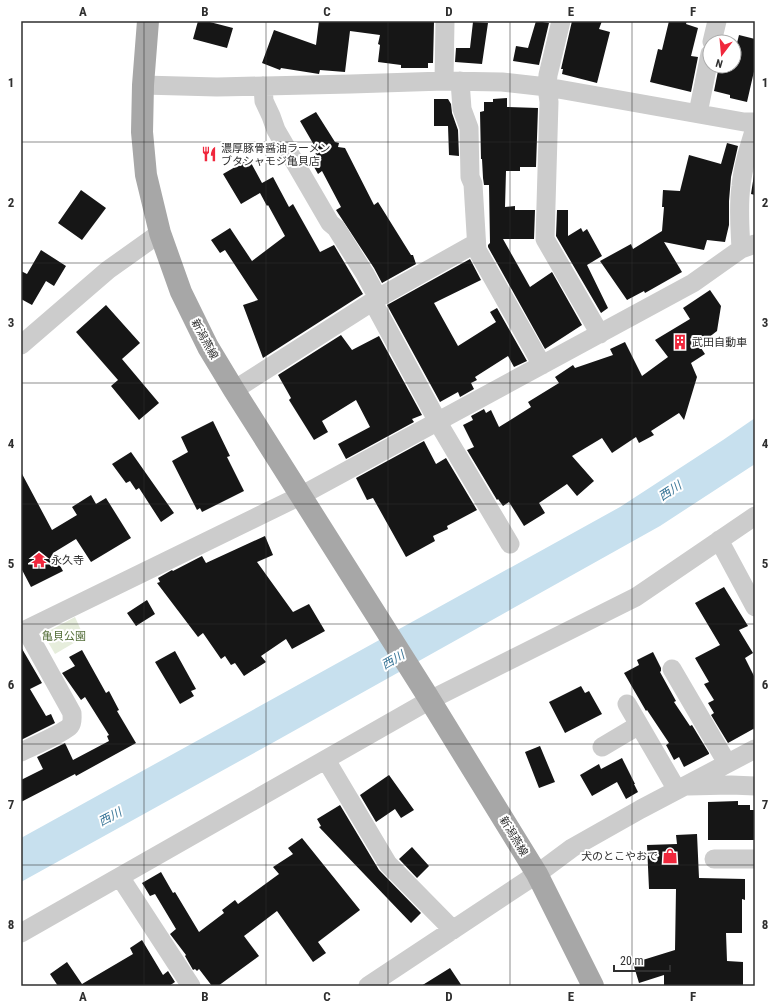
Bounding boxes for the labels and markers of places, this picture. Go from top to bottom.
place label: 濃厚豚骨醤油ラーメン ブタシャモジ亀貝店 [221,142,331,168]
restaurant icon: 濃厚豚骨醤油ラーメン ブタシャモジ亀貝店 [200,145,218,163]
building icon: 武田自動車 [671,333,689,351]
place label: 武田自動車 [692,336,747,349]
temple icon: 永久寺 [30,551,48,569]
place label: 永久寺 [51,554,84,567]
shop icon: 犬のとこやおで [661,847,679,865]
place label: 犬のとこやおで [581,850,658,863]

